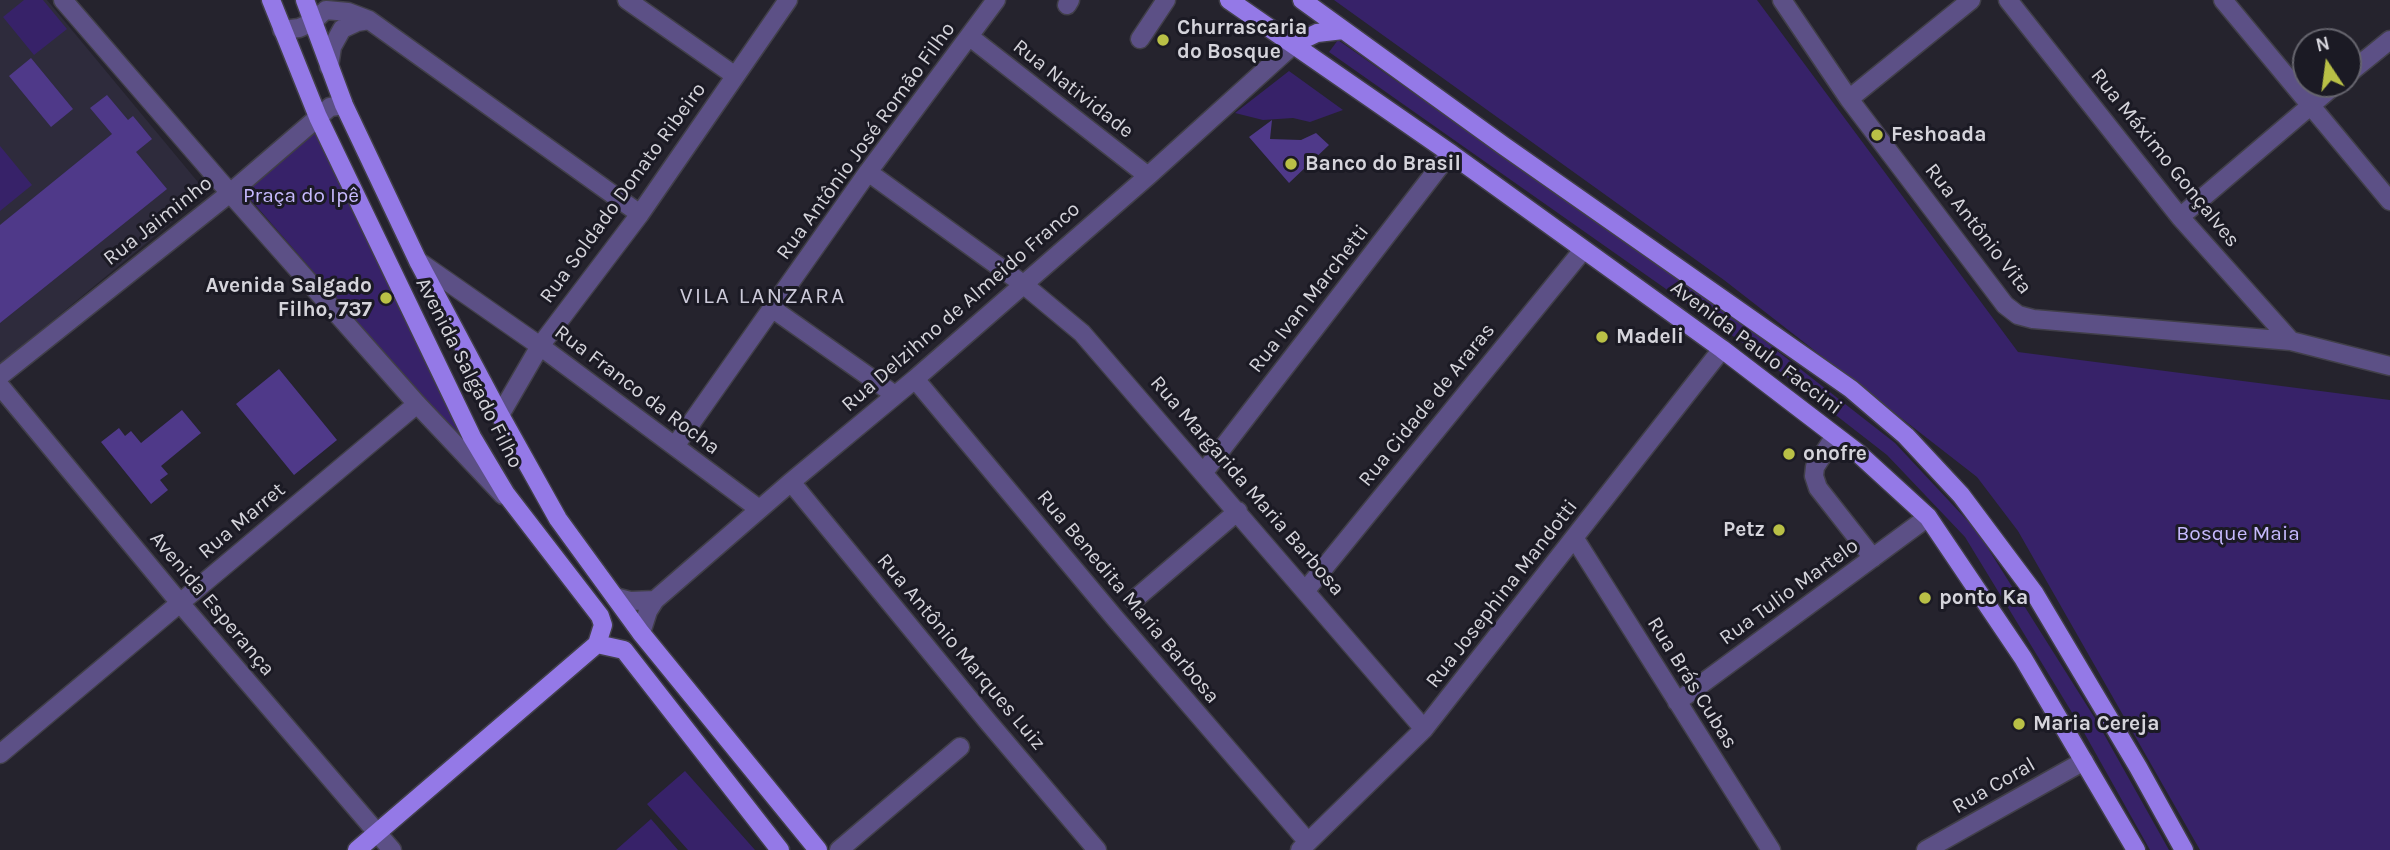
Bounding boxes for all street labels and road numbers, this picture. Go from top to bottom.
street label: Rua Antônio José Romão Filho [771,17,961,265]
street label: Rua Natividade [1008,34,1138,144]
street label: Rua Máximo Gonçalves [2085,63,2245,253]
street label: Rua Soldado Donato Ribeiro [534,78,712,308]
street label: Rua Antônio Vita [1919,159,2037,299]
street label: Rua Jaiminho [99,171,217,271]
street label: Rua Delzihno de Almeido Franco [837,197,1085,417]
street label: Rua Ivan Marchetti [1243,220,1375,378]
street label: Avenida Salgado Filho [410,273,528,473]
street label: Avenida Paulo Faccini [1665,275,1847,421]
street label: Rua Cidade de Araras [1353,318,1501,492]
street label: Rua Franco da Rocha [549,320,725,460]
street label: Rua Margarida Maria Barbosa [1145,371,1349,601]
street label: Rua Marret [194,477,290,565]
street label: Rua Benedita Maria Barbosa [1031,485,1225,709]
street label: Rua Josephina Mandotti [1421,495,1583,693]
street label: Avenida Esperança [144,527,280,681]
street label: Rua Tulio Martelo [1715,533,1863,651]
street label: Rua Antônio Marques Luiz [871,548,1051,756]
street label: Rua Brás Cubas [1641,612,1743,754]
street label: Rua Coral [1948,752,2040,820]

